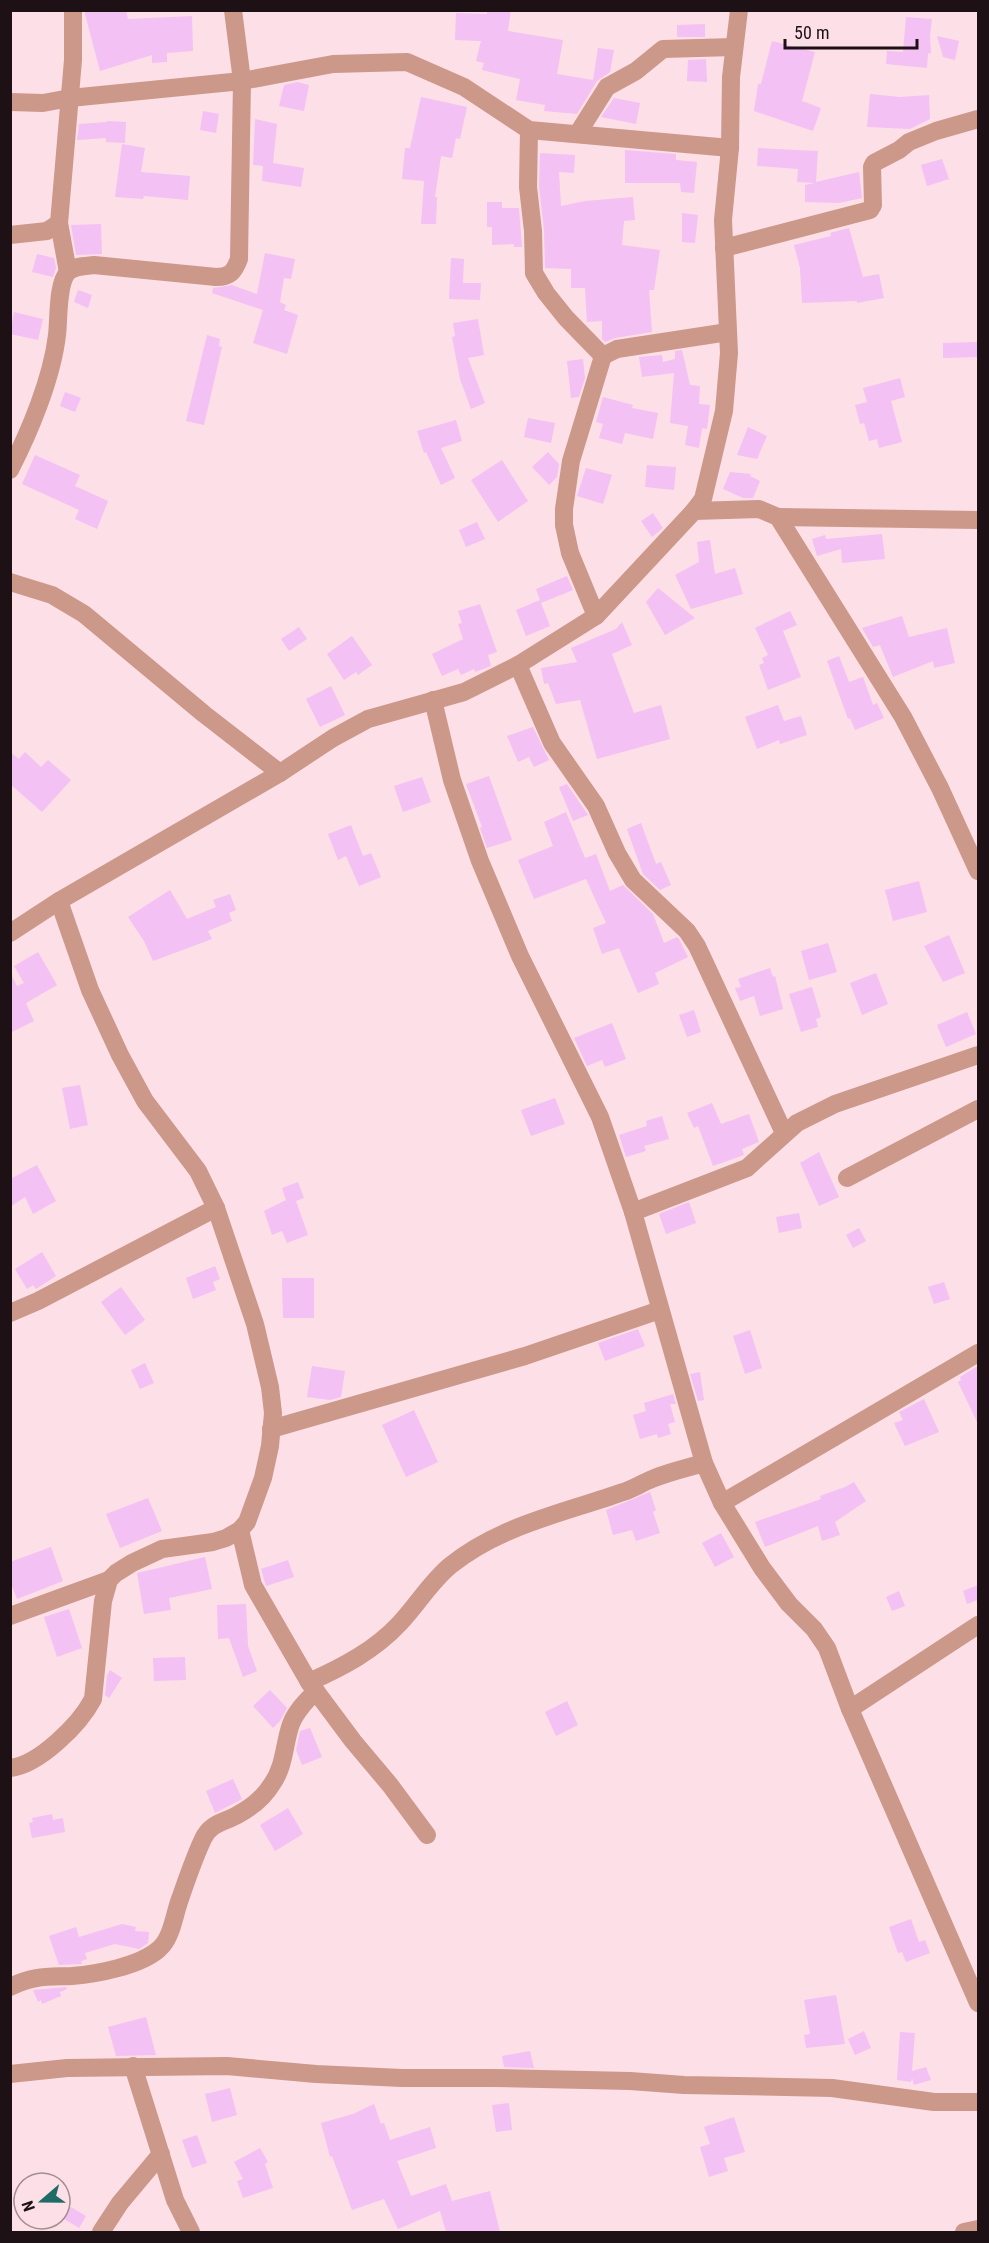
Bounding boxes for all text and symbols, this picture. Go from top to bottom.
scale bar [785,12,917,50]
text: 50 m [794,22,829,43]
north arrow [12,2171,72,2231]
text: N [18,2198,39,2214]

